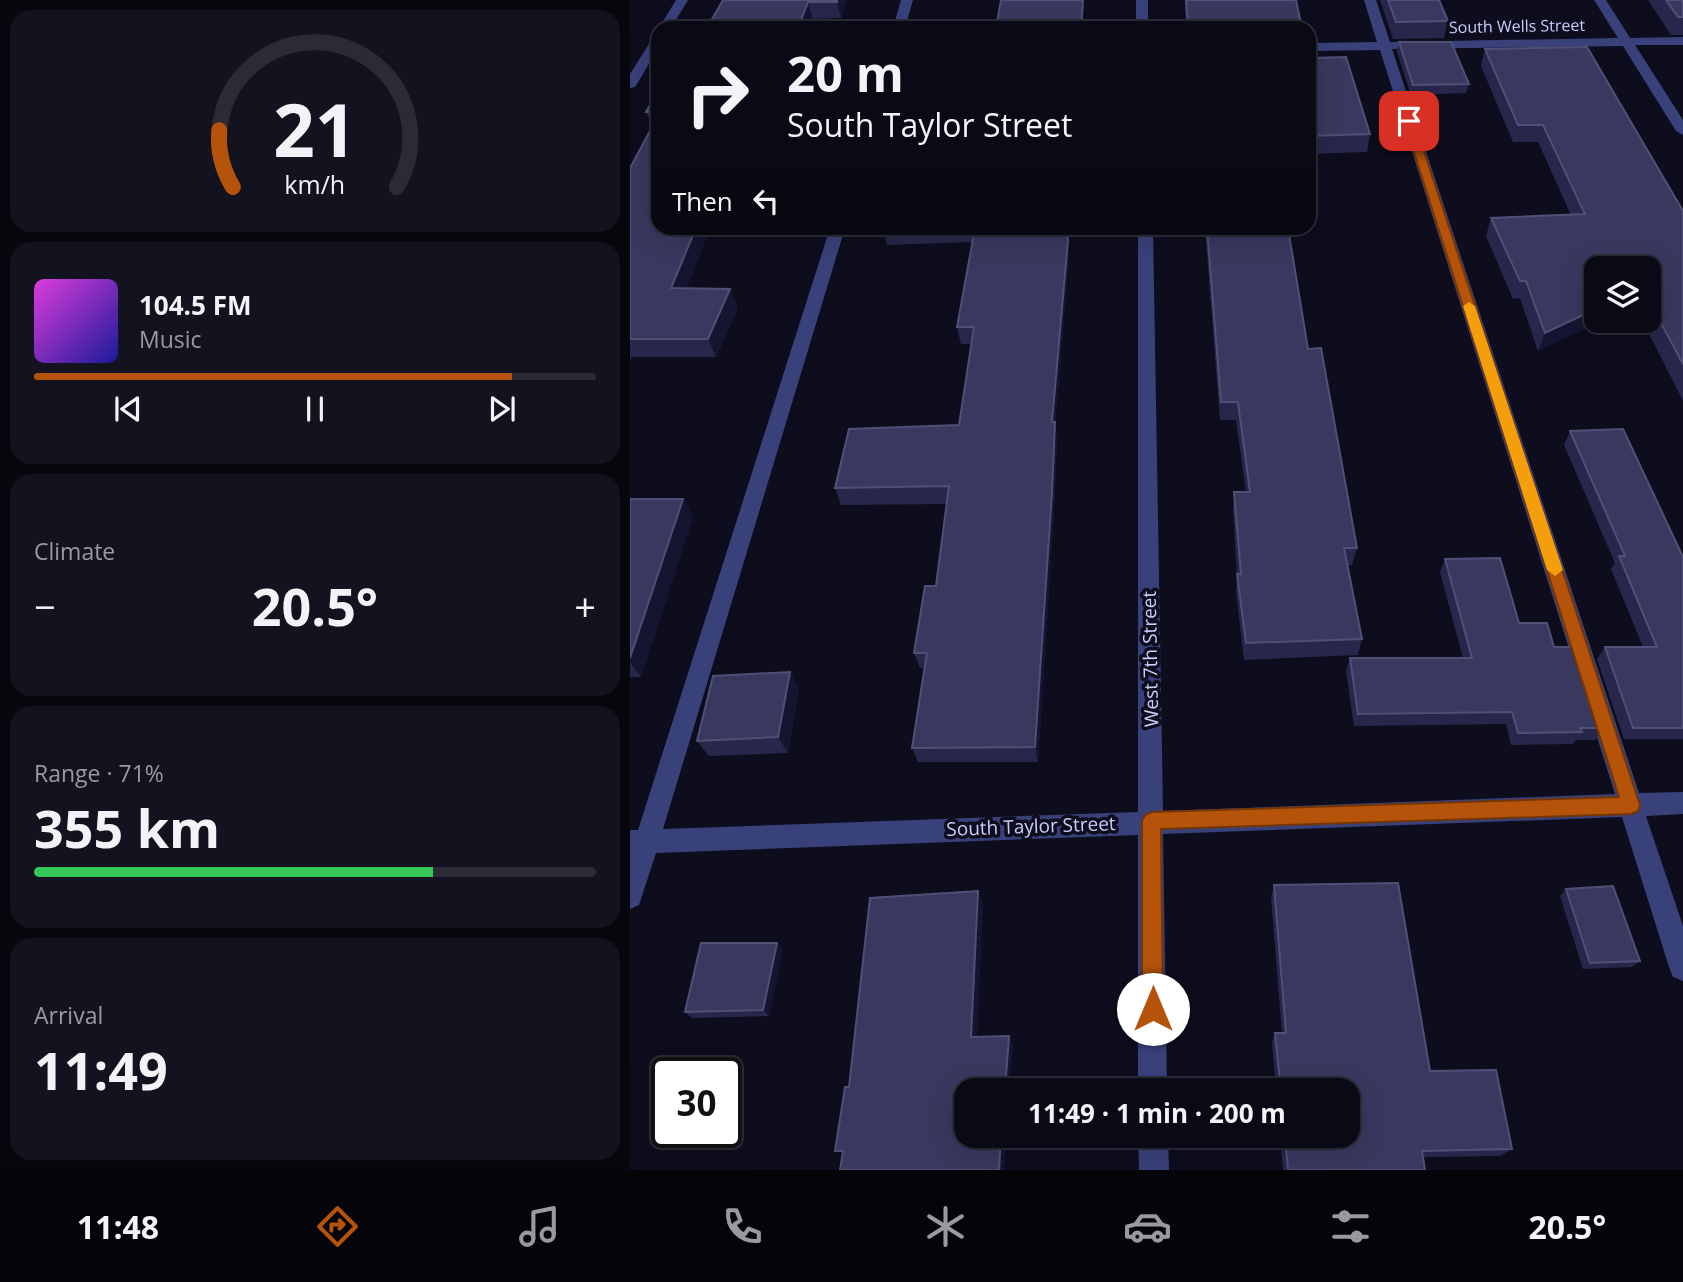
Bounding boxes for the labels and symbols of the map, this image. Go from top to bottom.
street label: South Wells Street [1449,14,1586,38]
pin [1379,91,1439,151]
street label: West 7th Street [1136,590,1164,727]
street label: South Taylor Street [946,810,1116,842]
position arrow [1116,972,1190,1046]
speed limit sign: 30 [651,1057,742,1148]

